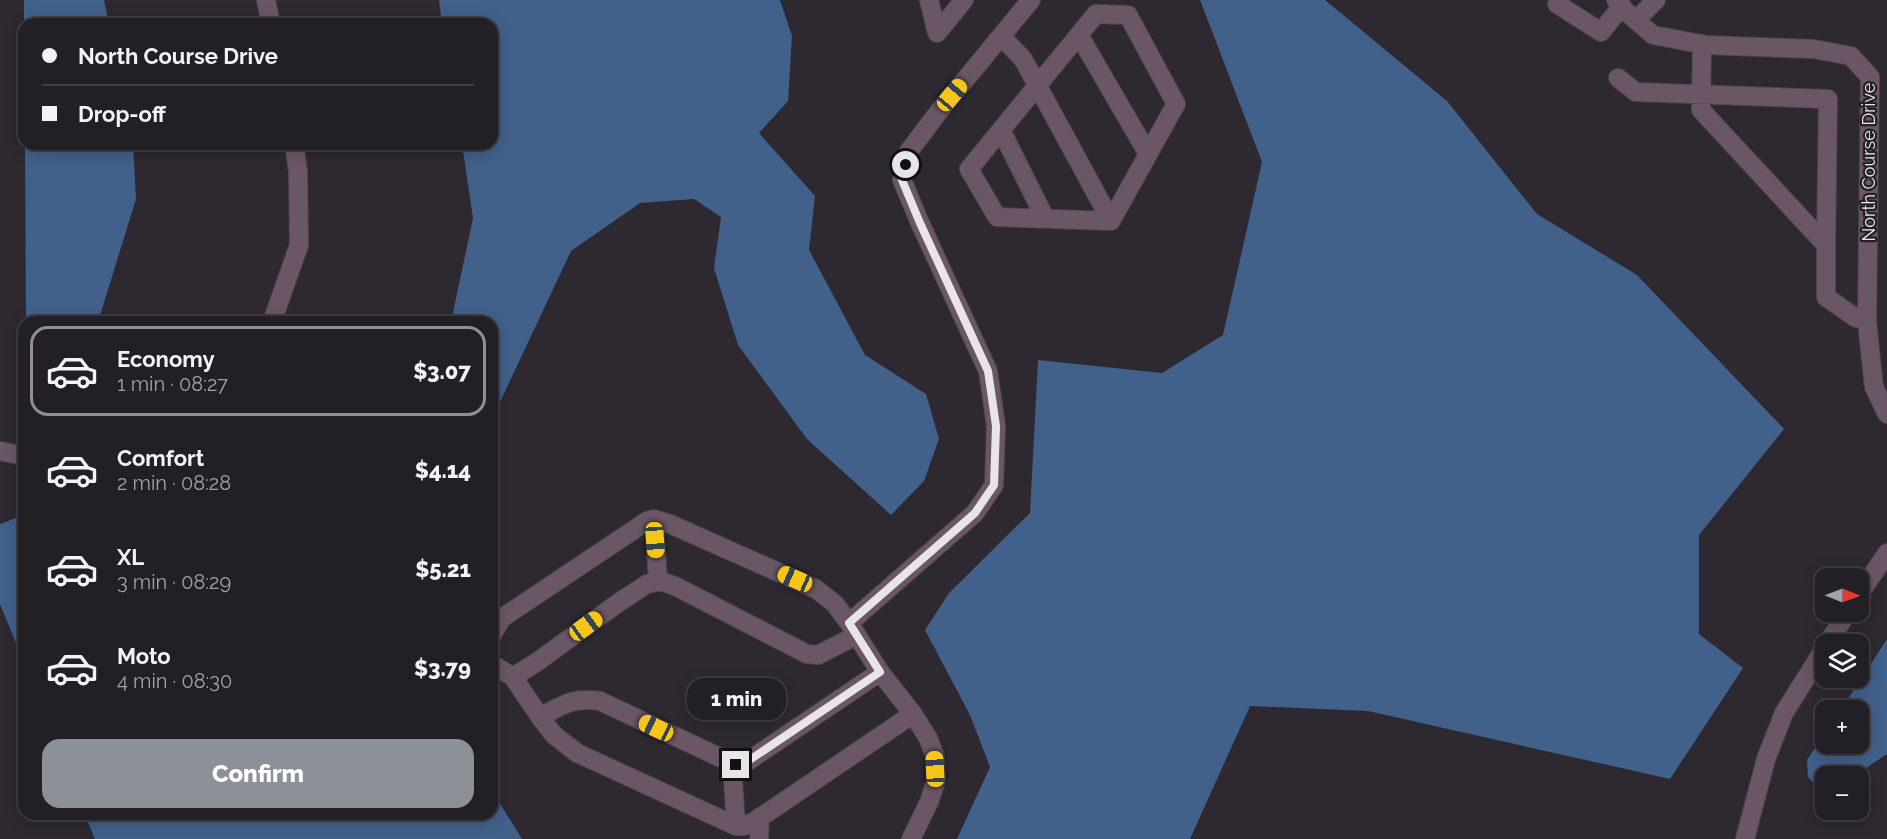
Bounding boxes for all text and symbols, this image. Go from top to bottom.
text: North Course Drive [78,43,278,69]
car [934,75,970,115]
street label: North Course Drive [1858,82,1879,241]
text: Drop-off [78,101,166,127]
route start [892,151,919,178]
icon: car [45,344,99,398]
text: Economy [117,346,215,372]
text: $3.07 [413,358,471,384]
text: 1 min · 08:27 [117,372,228,396]
icon: car [45,443,99,497]
text: Comfort [117,445,204,471]
text: $4.14 [415,457,471,483]
text: 2 min · 08:28 [117,471,231,495]
car [645,521,665,559]
icon: car [45,542,99,596]
text: XL [117,544,144,570]
text: $5.21 [415,556,471,582]
car [775,563,815,595]
north arrow [1815,568,1869,622]
map controls [1815,568,1869,820]
text: 3 min · 08:29 [117,570,231,594]
car [566,608,606,644]
button: layers [1815,634,1869,688]
icon: car [45,641,99,695]
text: Moto [117,643,171,669]
text: $3.79 [414,655,471,681]
text: 4 min · 08:30 [117,669,232,693]
callout: 1 min [686,678,786,720]
text: 1 min [711,687,762,711]
button: + [1815,700,1869,754]
car [636,712,676,744]
button: Confirm [42,739,474,808]
route end [722,751,749,778]
car [925,751,945,787]
button: − [1815,766,1869,820]

